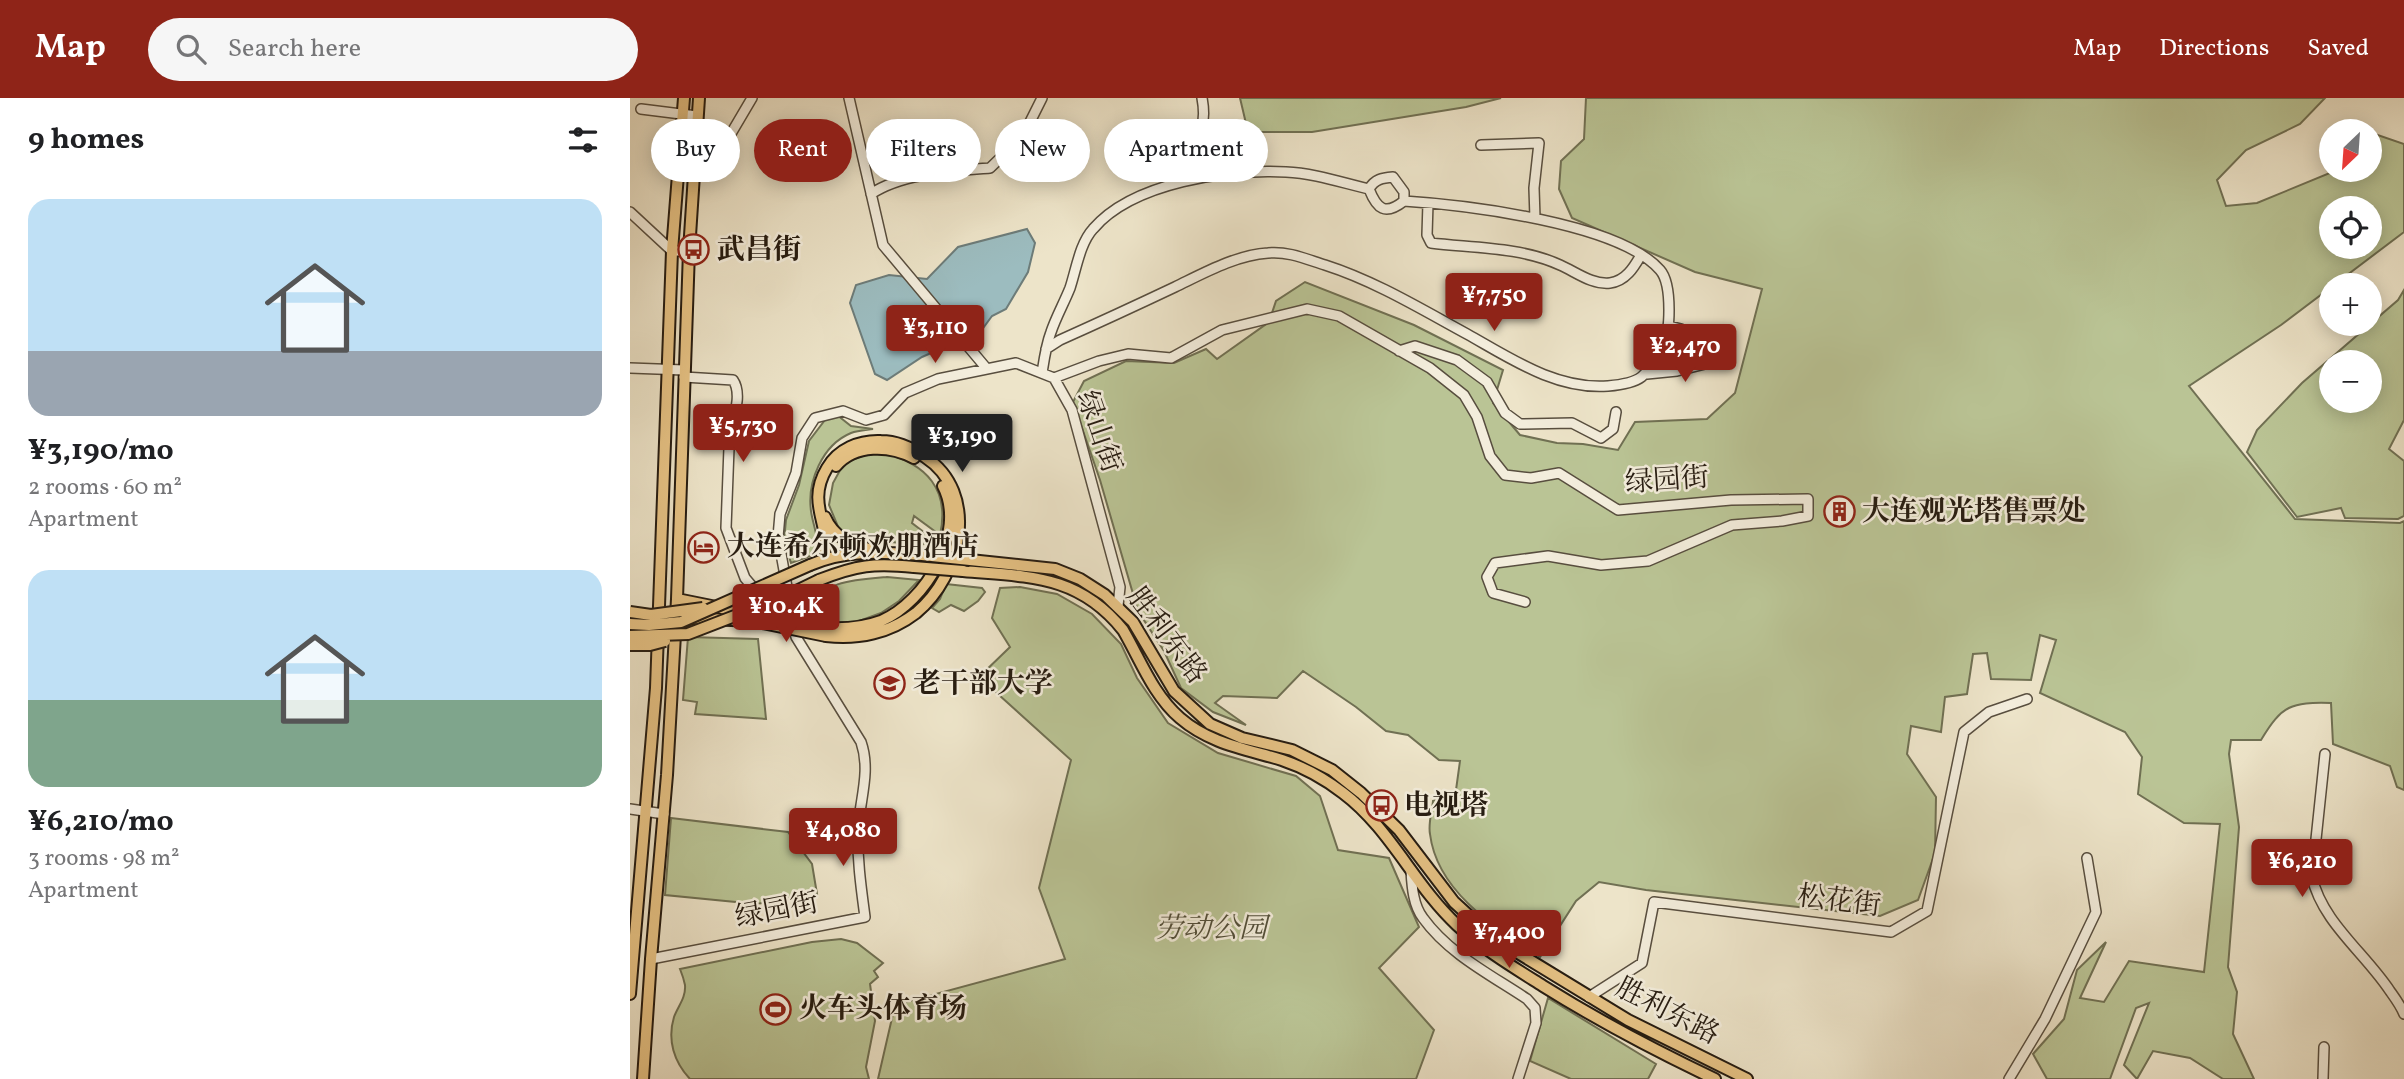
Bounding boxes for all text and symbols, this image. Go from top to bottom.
search box [148,18,638,81]
text: Map [35,26,106,72]
icon: search [172,30,210,68]
text: Search here [228,31,361,67]
text: Map [2073,32,2121,66]
text: Directions [2159,32,2269,66]
text: Saved [2307,32,2369,66]
text: 9 homes [28,119,144,161]
chip: Buy [651,119,740,182]
chip: Rent [754,119,852,182]
chip: Filters [866,119,981,182]
chip: New [995,119,1090,182]
chip: Apartment [1104,119,1268,182]
north arrow [2319,119,2382,182]
map controls [2319,119,2382,413]
icon: filters [564,121,602,159]
button: locate [2319,196,2382,259]
place label: 武昌街 [717,231,801,270]
bus stop icon: 武昌街 [677,233,711,267]
icon: home [252,245,378,371]
button: + [2319,273,2382,336]
pin: ¥7,750 [1437,274,1551,333]
text: ¥7,750 [1461,280,1527,312]
pin: ¥3,110 [878,306,992,365]
text: ¥3,110 [902,312,968,344]
pin: ¥2,470 [1628,324,1742,384]
text: ¥2,470 [1649,331,1721,363]
button: − [2319,350,2382,413]
street label: 绿山街 [1066,386,1130,478]
pin: ¥5,730 [686,404,800,464]
text: ¥5,730 [709,411,777,443]
pin: ¥3,190 [905,414,1019,474]
text: ¥3,190 [927,421,997,453]
text: ¥3,190/mo [28,430,174,472]
street label: 绿园街 [1624,459,1710,503]
text: 2 rooms · 60 m² [28,472,182,504]
place label: 大连观光塔售票处 [1862,493,2086,532]
building icon: 大连观光塔售票处 [1822,495,1856,529]
text: Apartment [28,504,139,536]
place label: 大连希尔顿欢朋酒店 [727,528,979,567]
hotel icon: 大连希尔顿欢朋酒店 [687,530,721,564]
street label: 胜利东路 [1117,580,1215,692]
pin: ¥10.4K [729,584,843,644]
text: ¥10.4K [748,591,824,623]
icon: home [252,616,378,742]
place label: 老干部大学 [913,665,1053,704]
school or university icon: 老干部大学 [873,667,907,701]
place label: 电视塔 [1404,787,1488,826]
bus stop icon: 电视塔 [1364,789,1398,823]
text: ¥6,210/mo [28,801,174,843]
pin: ¥4,080 [786,808,900,868]
text: ¥4,080 [805,815,881,847]
pin: ¥6,210 [2245,840,2359,899]
text: 3 rooms · 98 m² [28,843,180,875]
text: ¥6,210 [2267,846,2337,878]
text: Apartment [28,875,139,907]
street label: 松花街 [1795,878,1883,926]
street label: 绿园街 [732,884,822,938]
park label: 劳动公园 [1155,910,1271,949]
pin: ¥7,400 [1452,910,1566,970]
text: ¥7,400 [1473,917,1545,949]
street label: 胜利东路 [1608,969,1726,1055]
place label: 火车头体育场 [799,990,967,1029]
sports icon: 火车头体育场 [759,992,793,1026]

